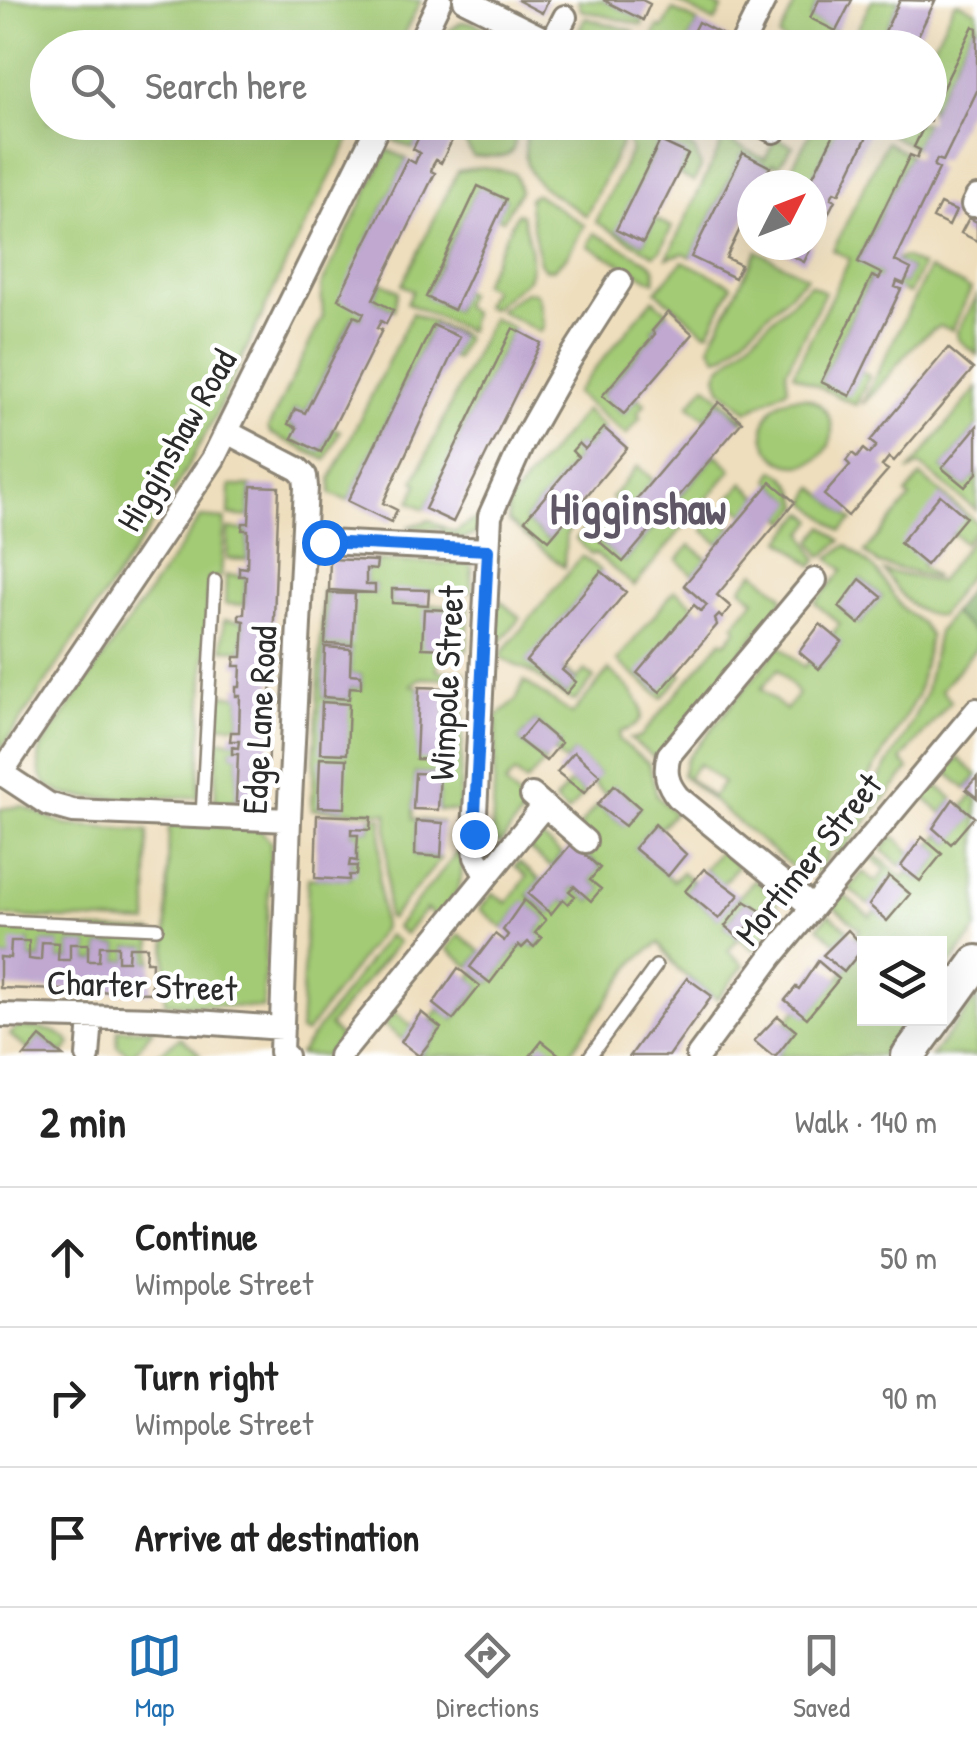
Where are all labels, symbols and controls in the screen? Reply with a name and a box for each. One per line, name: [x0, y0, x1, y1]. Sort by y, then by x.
search box: [30, 30, 947, 140]
icon: search: [65, 58, 120, 113]
text: Search here: [145, 59, 307, 111]
north arrow: [737, 170, 827, 260]
street label: Higginshaw Road: [105, 341, 247, 539]
district label: Higginshaw: [550, 477, 726, 539]
route start: [302, 520, 348, 566]
street label: Wimpole Street: [417, 583, 475, 782]
street label: Edge Lane Road: [231, 625, 287, 815]
street label: Mortimer Street: [724, 762, 893, 955]
route end: [452, 812, 498, 858]
map controls: [857, 936, 947, 1026]
button: layers: [857, 936, 947, 1026]
street label: Charter Street: [46, 958, 239, 1012]
text: 2 min: [40, 1093, 126, 1150]
text: Walk · 140 m: [795, 1100, 937, 1143]
text: Continue: [135, 1210, 257, 1262]
icon: ahead: [40, 1230, 95, 1285]
text: 50 m: [880, 1236, 937, 1279]
text: Wimpole Street: [135, 1262, 313, 1305]
text: Turn right: [135, 1350, 278, 1402]
icon: right: [40, 1370, 95, 1425]
text: 90 m: [882, 1376, 937, 1419]
text: Wimpole Street: [135, 1402, 313, 1445]
icon: arrive: [40, 1510, 95, 1565]
text: Arrive at destination: [135, 1511, 419, 1563]
tab: Map: [127, 1628, 182, 1726]
tab: Directions: [436, 1628, 539, 1726]
tab: Saved: [793, 1628, 850, 1726]

